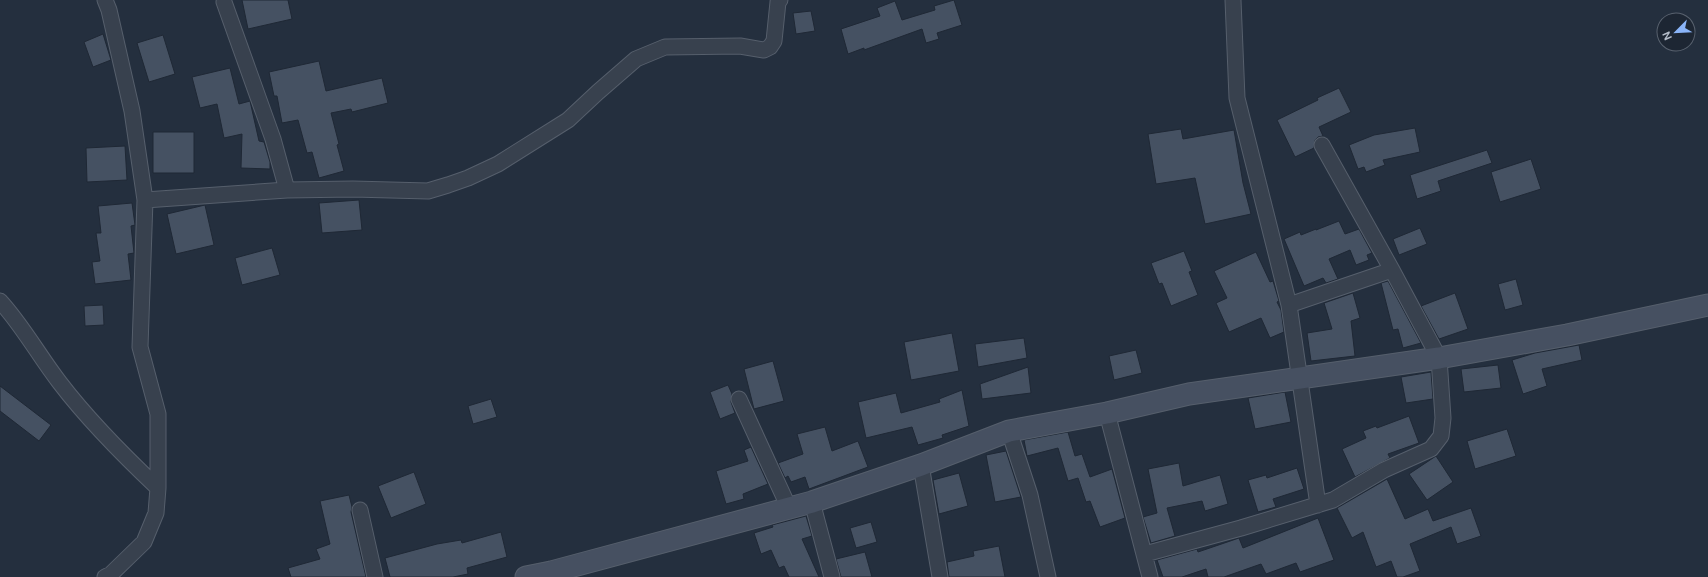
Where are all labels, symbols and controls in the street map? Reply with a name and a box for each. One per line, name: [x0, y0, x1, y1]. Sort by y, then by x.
north arrow: [1656, 12, 1696, 52]
text: N: [1659, 30, 1675, 43]

